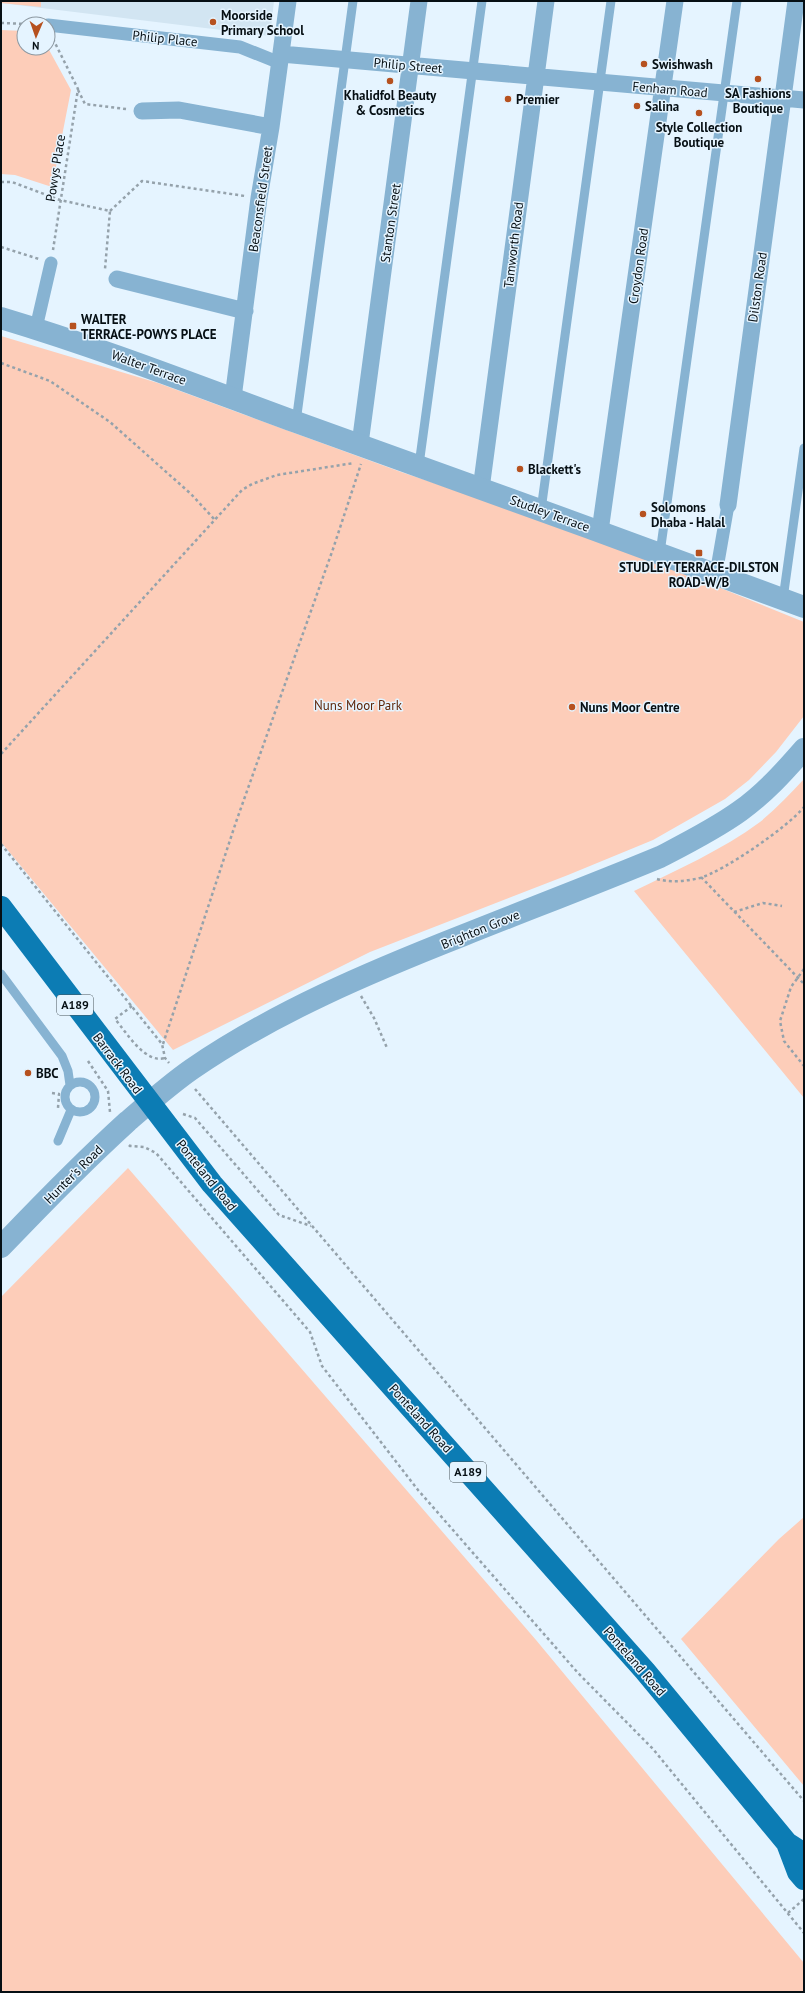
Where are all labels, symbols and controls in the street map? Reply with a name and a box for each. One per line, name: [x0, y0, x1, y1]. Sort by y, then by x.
place label: Moorside Primary School: [221, 7, 304, 39]
north arrow: [16, 16, 56, 56]
marker: Moorside Primary School: [208, 17, 218, 27]
street label: Philip Place: [132, 27, 198, 50]
text: N: [32, 39, 40, 53]
street label: Philip Street: [373, 54, 444, 77]
place label: Swishwash: [652, 56, 713, 73]
marker: Swishwash: [639, 59, 649, 69]
marker: SA Fashions Boutique: [753, 74, 763, 84]
marker: Khalidfol Beauty & Cosmetics: [385, 76, 395, 86]
street label: Fenham Road: [632, 78, 708, 101]
place label: SA Fashions Boutique: [725, 85, 792, 117]
place label: Khalidfol Beauty & Cosmetics: [344, 87, 437, 119]
place label: Premier: [516, 91, 560, 108]
marker: Premier: [503, 94, 513, 104]
place label: Salina: [645, 98, 679, 115]
marker: Salina: [632, 101, 642, 111]
marker: Style Collection Boutique: [694, 108, 704, 118]
place label: Style Collection Boutique: [656, 119, 742, 151]
street label: Powys Place: [42, 133, 69, 203]
street label: Beaconsfield Street: [245, 144, 276, 253]
street label: Stanton Street: [377, 182, 405, 264]
street label: Tamworth Road: [500, 201, 527, 289]
street label: Croydon Road: [625, 227, 652, 305]
street label: Dilston Road: [744, 251, 771, 323]
place label: WALTER TERRACE-POWYS PLACE: [81, 311, 217, 343]
marker: WALTER TERRACE-POWYS PLACE: [68, 321, 78, 331]
street label: Walter Terrace: [109, 346, 189, 389]
place label: Blackett's: [528, 461, 582, 478]
marker: Blackett's: [515, 464, 525, 474]
street label: Studley Terrace: [508, 491, 592, 536]
place label: Solomons Dhaba - Halal: [651, 499, 725, 531]
marker: Solomons Dhaba - Halal: [638, 509, 648, 519]
marker: STUDLEY TERRACE-DILSTON ROAD-W/B: [694, 548, 704, 558]
place label: STUDLEY TERRACE-DILSTON ROAD-W/B: [619, 559, 779, 591]
park label: Nuns Moor Park: [314, 697, 403, 714]
place label: Nuns Moor Centre: [580, 699, 680, 716]
marker: Nuns Moor Centre: [567, 702, 577, 712]
street label: Brighton Grove: [438, 906, 522, 953]
road number: A189: [57, 995, 93, 1015]
street label: Barrack Road: [89, 1029, 146, 1097]
place label: BBC: [36, 1065, 59, 1082]
marker: BBC: [23, 1068, 33, 1078]
street label: Ponteland Road: [173, 1136, 241, 1215]
street label: Hunter's Road: [40, 1141, 106, 1207]
street label: Ponteland Road: [385, 1380, 456, 1456]
road number: A189: [450, 1462, 486, 1482]
street label: Ponteland Road: [600, 1623, 670, 1700]

